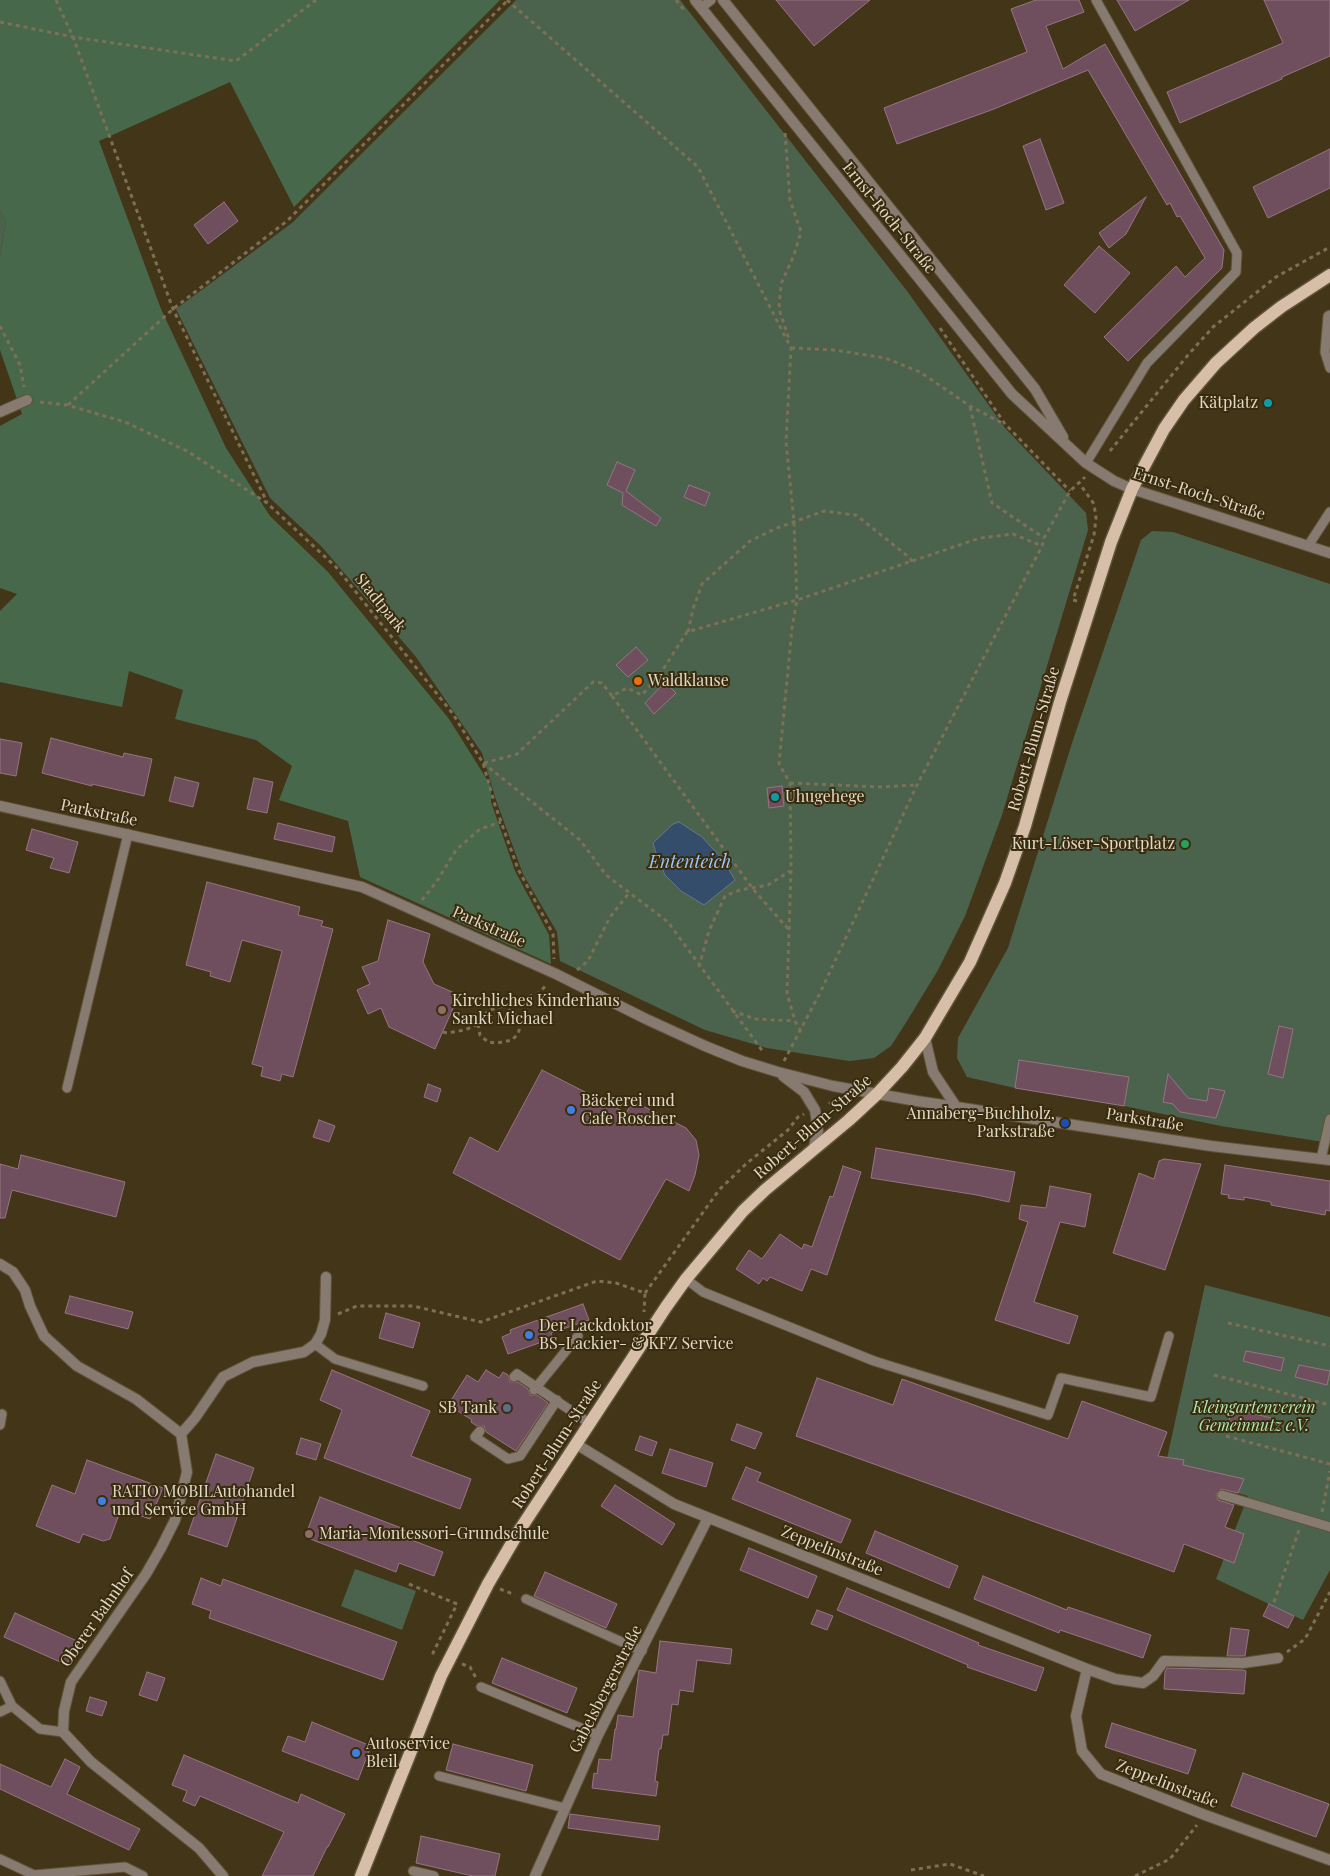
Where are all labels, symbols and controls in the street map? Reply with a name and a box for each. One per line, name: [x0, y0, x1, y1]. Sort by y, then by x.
street label: Ernst-Roch-Straße: [838, 158, 940, 278]
place label: Kätplatz: [1199, 393, 1258, 413]
marker: Kätplatz: [1262, 397, 1274, 409]
street label: Ernst-Roch-Straße: [1130, 464, 1268, 524]
street label: Stadtpark: [350, 570, 410, 636]
street label: Robert-Blum-Straße: [1004, 664, 1064, 814]
place label: Waldklause: [648, 671, 729, 691]
marker: Waldklause: [632, 675, 644, 687]
place label: Uhugehege: [785, 787, 865, 807]
marker: Uhugehege: [769, 791, 781, 803]
street label: Parkstraße: [59, 795, 139, 831]
place label: Kurt-Löser-Sportplatz: [1012, 834, 1175, 854]
marker: Kurt-Löser-Sportplatz: [1179, 838, 1191, 850]
water label: Ententeich: [649, 851, 731, 873]
street label: Parkstraße: [449, 902, 529, 952]
place label: Kirchliches Kinderhaus Sankt Michael: [452, 991, 620, 1029]
marker: Kirchliches Kinderhaus Sankt Michael: [436, 1004, 448, 1016]
street label: Robert-Blum-Straße: [750, 1071, 876, 1183]
place label: Bäckerei und Cafe Roscher: [581, 1091, 676, 1129]
marker: Bäckerei und Cafe Roscher: [565, 1104, 577, 1116]
place label: Annaberg-Buchholz, Parkstraße: [907, 1104, 1055, 1142]
street label: Parkstraße: [1105, 1104, 1185, 1136]
marker: Annaberg-Buchholz, Parkstraße: [1059, 1117, 1071, 1129]
place label: Der Lackdoktor BS-Lackier- & KFZ Service: [539, 1316, 734, 1354]
marker: Der Lackdoktor BS-Lackier- & KFZ Service: [523, 1329, 535, 1341]
street label: Robert-Blum-Straße: [508, 1376, 606, 1512]
place label: SB Tank: [438, 1398, 497, 1418]
park label: Kleingartenverein Gemeinnutz e.V.: [1193, 1398, 1315, 1436]
marker: SB Tank: [501, 1402, 513, 1414]
place label: RATIO MOBILAutohandel und Service GmbH: [112, 1482, 295, 1520]
marker: RATIO MOBILAutohandel und Service GmbH: [96, 1495, 108, 1507]
street label: Zeppelinstraße: [778, 1522, 886, 1580]
place label: Maria-Montessori-Grundschule: [319, 1524, 549, 1544]
marker: Maria-Montessori-Grundschule: [303, 1528, 315, 1540]
street label: Oberer Bahnhof: [56, 1565, 138, 1671]
street label: Gabelsbergerstraße: [565, 1622, 647, 1756]
place label: Autoservice Bleil: [366, 1734, 450, 1772]
marker: Autoservice Bleil: [350, 1747, 362, 1759]
street label: Zeppelinstraße: [1113, 1756, 1221, 1812]

